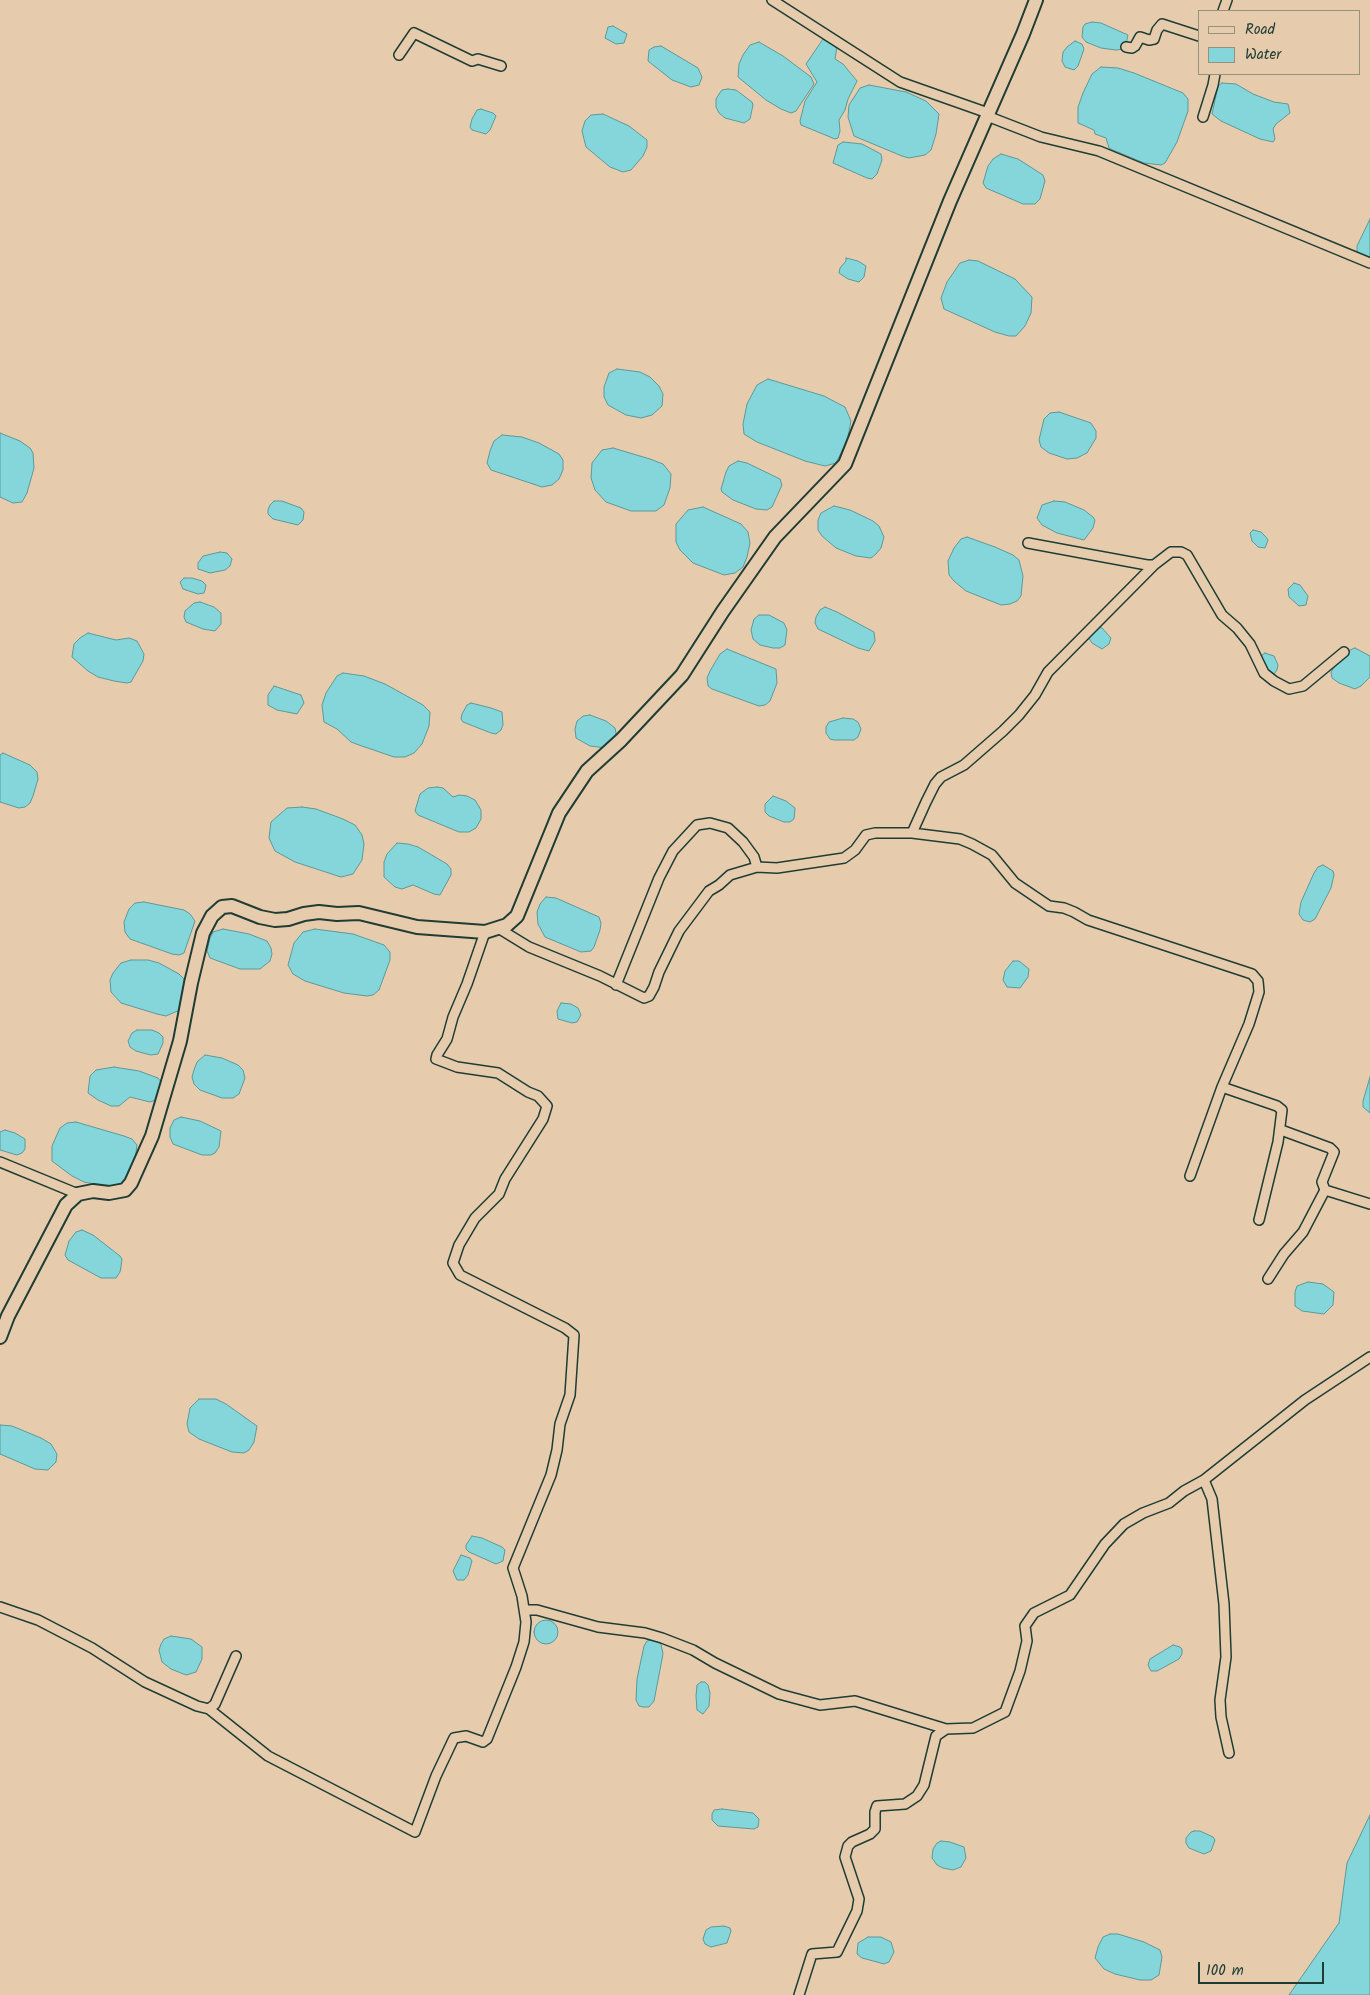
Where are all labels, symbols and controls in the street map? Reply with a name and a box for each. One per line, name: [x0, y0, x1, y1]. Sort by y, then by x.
legend: [1198, 10, 1360, 75]
text: Road: [1245, 18, 1275, 42]
text: Water: [1245, 43, 1281, 67]
scale bar: [1200, 1952, 1326, 1984]
text: 100 m: [1206, 1959, 1244, 1983]

